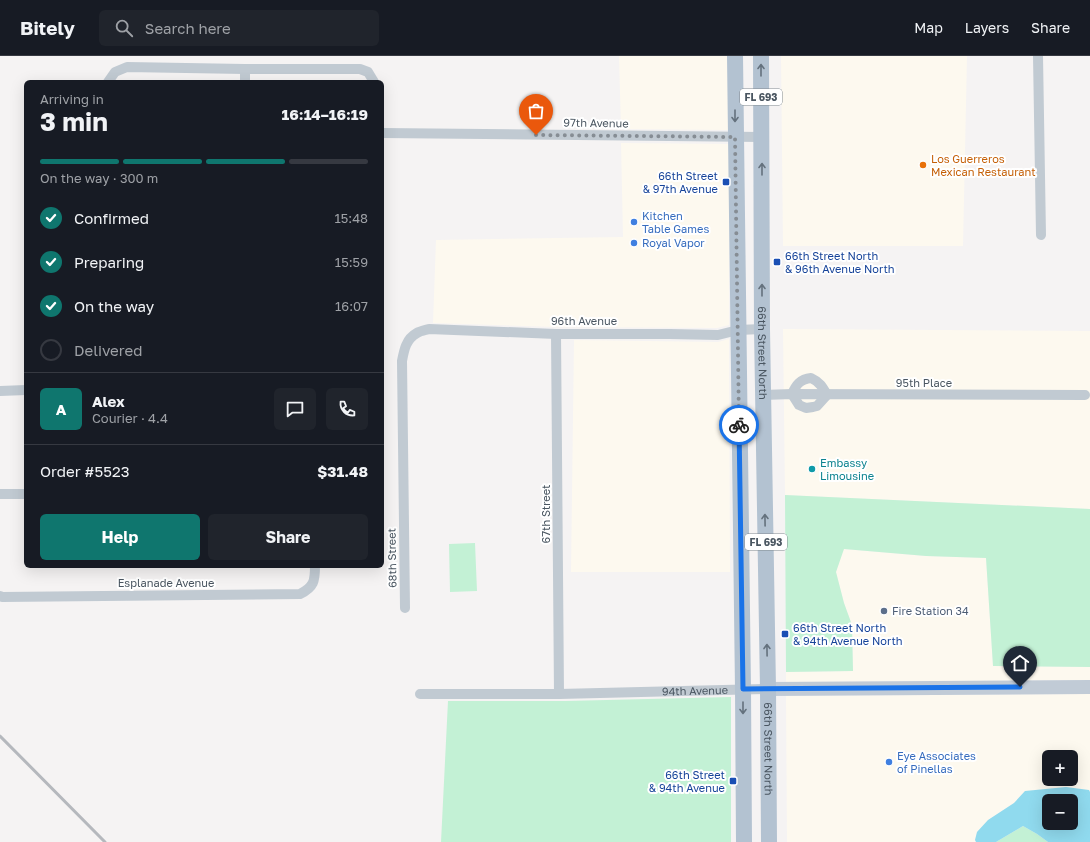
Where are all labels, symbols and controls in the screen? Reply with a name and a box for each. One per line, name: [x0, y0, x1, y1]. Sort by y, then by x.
search box: [99, 10, 379, 46]
text: Bitely: [20, 16, 75, 39]
icon: search: [113, 17, 135, 39]
text: Search here: [145, 19, 231, 37]
text: Map: [914, 19, 943, 36]
text: Layers: [965, 19, 1009, 36]
text: Share: [1031, 19, 1070, 36]
one-way arrow: [757, 64, 765, 77]
road number: FL 693: [740, 89, 782, 105]
text: Arriving in: [40, 91, 104, 107]
pin: [519, 94, 553, 135]
icon: bag: [525, 100, 547, 122]
text: 16:14–16:19: [282, 105, 368, 123]
text: 3 min: [40, 106, 108, 137]
one-way arrow: [731, 109, 739, 122]
street label: 97th Avenue: [563, 115, 629, 130]
place label: Los Guerreros Mexican Restaurant: [931, 152, 1036, 178]
marker: Los Guerreros Mexican Restaurant: [918, 160, 928, 170]
one-way arrow: [758, 163, 766, 176]
place label: 66th Street & 97th Avenue: [643, 169, 718, 195]
text: On the way · 300 m: [40, 170, 158, 186]
marker: 66th Street & 97th Avenue: [721, 177, 731, 187]
icon: check: [40, 207, 62, 229]
text: Confirmed: [74, 209, 149, 227]
place label: Kitchen Table Games: [642, 209, 709, 235]
text: 15:48: [334, 210, 368, 226]
marker: Kitchen Table Games: [629, 217, 639, 227]
place label: Royal Vapor: [642, 236, 705, 249]
marker: Royal Vapor: [629, 238, 639, 248]
place label: 66th Street North & 96th Avenue North: [785, 249, 895, 275]
icon: check: [40, 251, 62, 273]
text: Preparing: [74, 253, 144, 271]
text: 15:59: [335, 254, 368, 270]
marker: 66th Street North & 96th Avenue North: [772, 257, 782, 267]
one-way arrow: [758, 284, 766, 297]
icon: check: [40, 295, 62, 317]
text: On the way: [74, 297, 154, 315]
text: 16:07: [335, 298, 368, 314]
street label: 66th Street North: [756, 306, 770, 400]
street label: 96th Avenue: [551, 314, 617, 327]
text: Delivered: [74, 341, 142, 359]
street label: 95th Place: [896, 376, 952, 389]
button: chat: [274, 388, 316, 430]
button: phone: [326, 388, 368, 430]
text: Alex: [92, 392, 125, 410]
text: A: [56, 400, 66, 418]
courier: [719, 405, 759, 445]
text: Courier · 4.4: [92, 410, 168, 426]
icon: bike: [728, 414, 750, 436]
place label: Embassy Limousine: [820, 456, 874, 482]
text: Order #5523: [40, 462, 129, 480]
text: $31.48: [317, 462, 368, 480]
marker: Embassy Limousine: [807, 464, 817, 474]
street label: 67th Street: [539, 485, 552, 543]
button: Help: [40, 514, 200, 560]
button: Share: [208, 514, 368, 560]
one-way arrow: [761, 514, 769, 527]
street label: 68th Street: [384, 528, 399, 588]
road number: FL 693: [745, 534, 787, 550]
street label: Esplanade Avenue: [118, 576, 214, 589]
place label: Fire Station 34: [892, 604, 969, 617]
marker: Fire Station 34: [879, 606, 889, 616]
place label: 66th Street North & 94th Avenue North: [793, 621, 903, 647]
marker: 66th Street North & 94th Avenue North: [780, 629, 790, 639]
one-way arrow: [763, 644, 771, 657]
pin: [1003, 646, 1037, 687]
icon: home: [1009, 652, 1031, 674]
street label: 94th Avenue: [662, 683, 728, 698]
one-way arrow: [739, 701, 747, 714]
street label: 66th Street North: [762, 702, 776, 796]
place label: Eye Associates of Pinellas: [897, 749, 976, 775]
map controls: [1042, 750, 1078, 830]
button: +: [1042, 750, 1078, 786]
marker: Eye Associates of Pinellas: [884, 757, 894, 767]
place label: 66th Street & 94th Avenue: [649, 768, 725, 794]
marker: 66th Street & 94th Avenue: [728, 776, 738, 786]
button: −: [1042, 794, 1078, 830]

